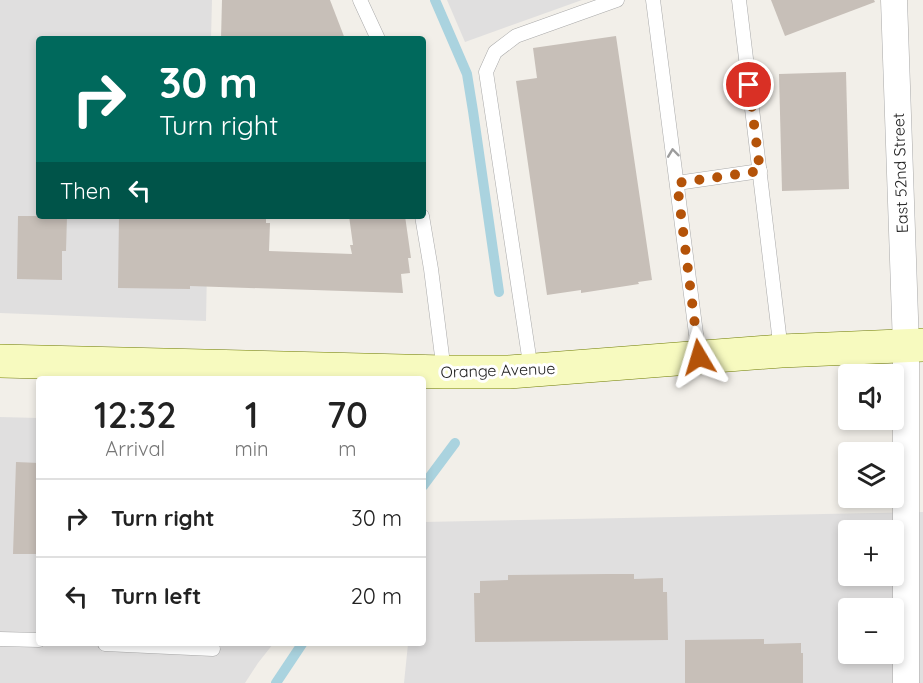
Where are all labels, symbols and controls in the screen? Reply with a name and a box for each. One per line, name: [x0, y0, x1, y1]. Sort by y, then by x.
text: 30 m: [159, 56, 258, 109]
pin: [723, 59, 774, 110]
icon: right: [60, 60, 138, 138]
icon: arrive: [732, 68, 765, 101]
text: Turn right: [159, 108, 278, 142]
street label: East 52nd Street: [888, 112, 912, 234]
one-way arrow: [667, 149, 680, 158]
icon: left: [123, 174, 156, 207]
text: Then: [60, 177, 111, 205]
position arrow: [667, 325, 731, 389]
street label: Orange Avenue: [440, 358, 556, 382]
map controls: [838, 364, 904, 664]
button: sound: [838, 364, 904, 430]
text: 12:32: [94, 392, 176, 437]
text: 1: [245, 392, 258, 437]
text: 70: [327, 392, 368, 437]
text: Arrival: [105, 436, 165, 461]
text: min: [235, 436, 269, 461]
text: m: [338, 436, 356, 461]
button: layers: [838, 442, 904, 508]
icon: right: [60, 502, 93, 535]
text: Turn right: [111, 504, 215, 532]
text: 30 m: [351, 504, 402, 532]
button: +: [838, 520, 904, 586]
icon: left: [60, 580, 93, 613]
text: Turn left: [111, 582, 201, 610]
text: 20 m: [351, 582, 402, 610]
button: −: [838, 598, 904, 664]

